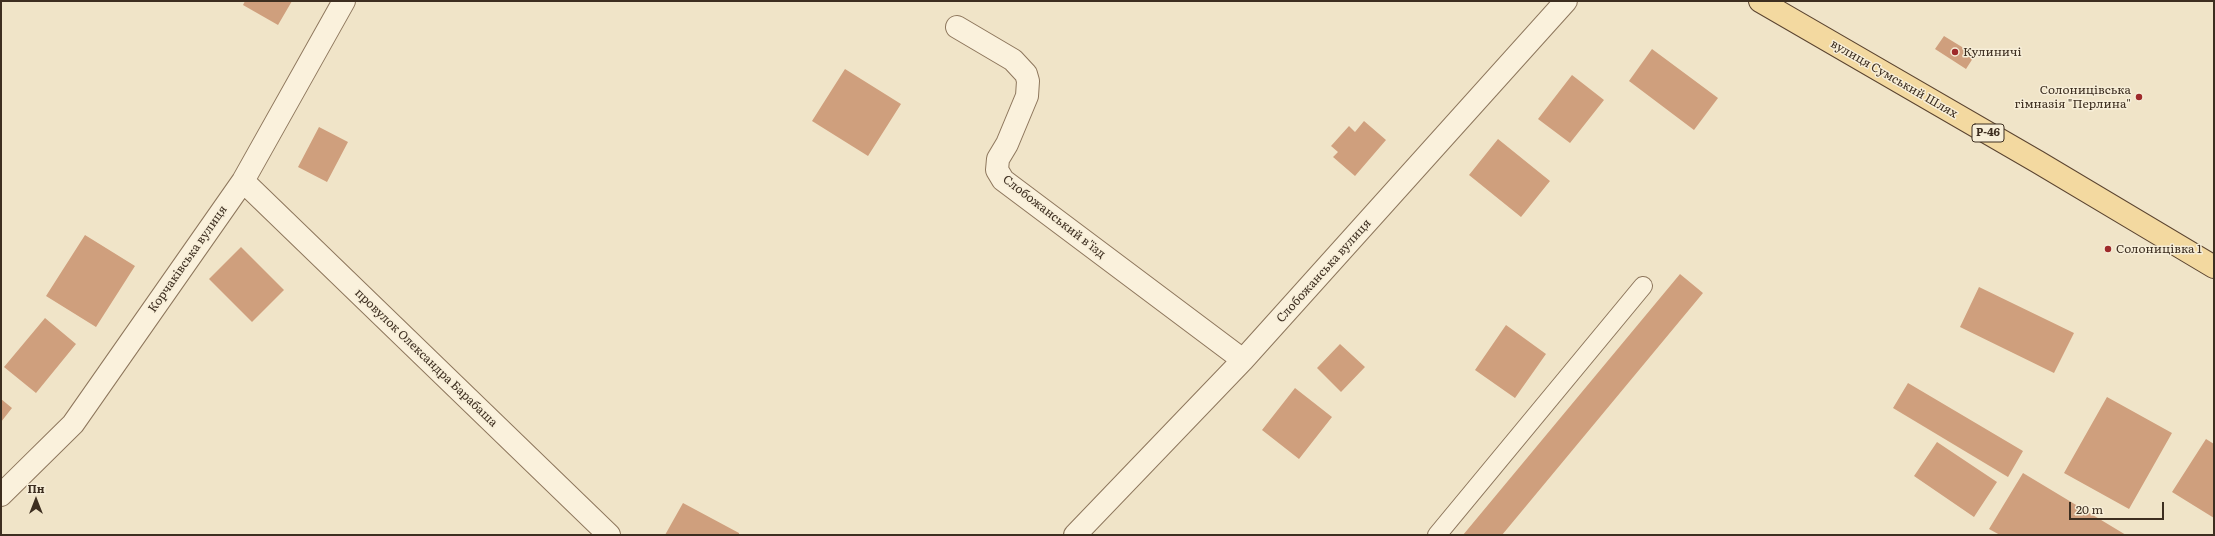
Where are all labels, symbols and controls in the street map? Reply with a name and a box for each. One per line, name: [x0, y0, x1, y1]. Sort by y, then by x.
street label: вулиця Сумський Шлях: [1828, 37, 1960, 121]
place label: Кулиничі: [1963, 45, 2022, 59]
marker: Кулиничі: [1950, 47, 1960, 57]
place label: Солоницівська гімназія "Перлина": [2014, 83, 2131, 111]
marker: Солоницівська гімназія "Перлина": [2134, 92, 2144, 102]
road number: Р-46: [1972, 124, 2004, 142]
street label: Слобожанський в'їзд: [1000, 172, 1108, 262]
street label: Корчаківська вулиця: [146, 203, 230, 315]
street label: Слобожанська вулиця: [1274, 216, 1374, 326]
place label: Солоницівка 1: [2116, 242, 2202, 256]
marker: Солоницівка 1: [2103, 244, 2113, 254]
street label: провулок Олександра Барабаша: [352, 286, 500, 430]
north arrow: [16, 480, 56, 520]
text: Пн: [27, 480, 45, 496]
scale bar: [2071, 494, 2166, 520]
text: 20 m: [2076, 500, 2103, 518]

